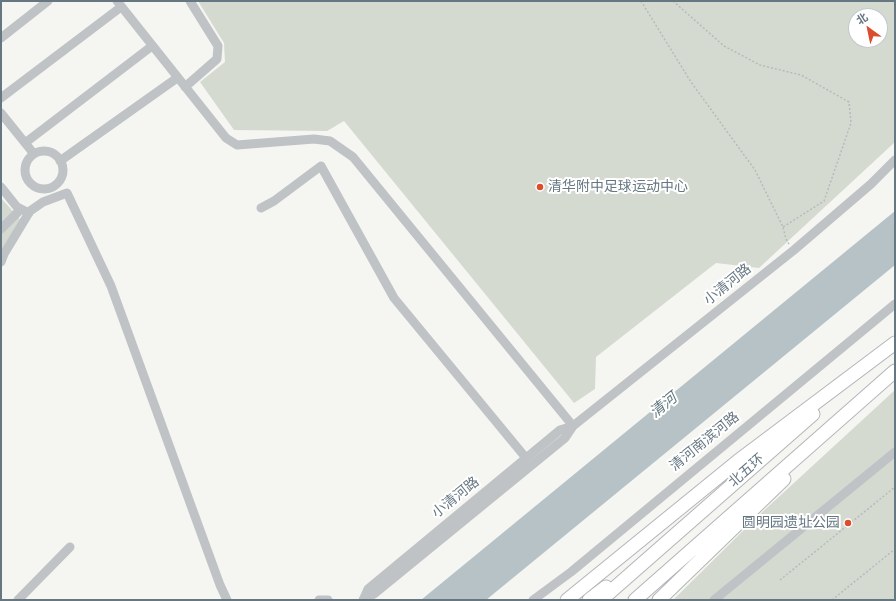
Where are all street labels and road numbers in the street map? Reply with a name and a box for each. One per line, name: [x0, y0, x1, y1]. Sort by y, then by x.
street label: 小清河路: [701, 261, 755, 309]
street label: 清河南滨河路: [667, 409, 743, 475]
street label: 北五环: [726, 451, 768, 491]
street label: 小清河路: [429, 474, 483, 522]

